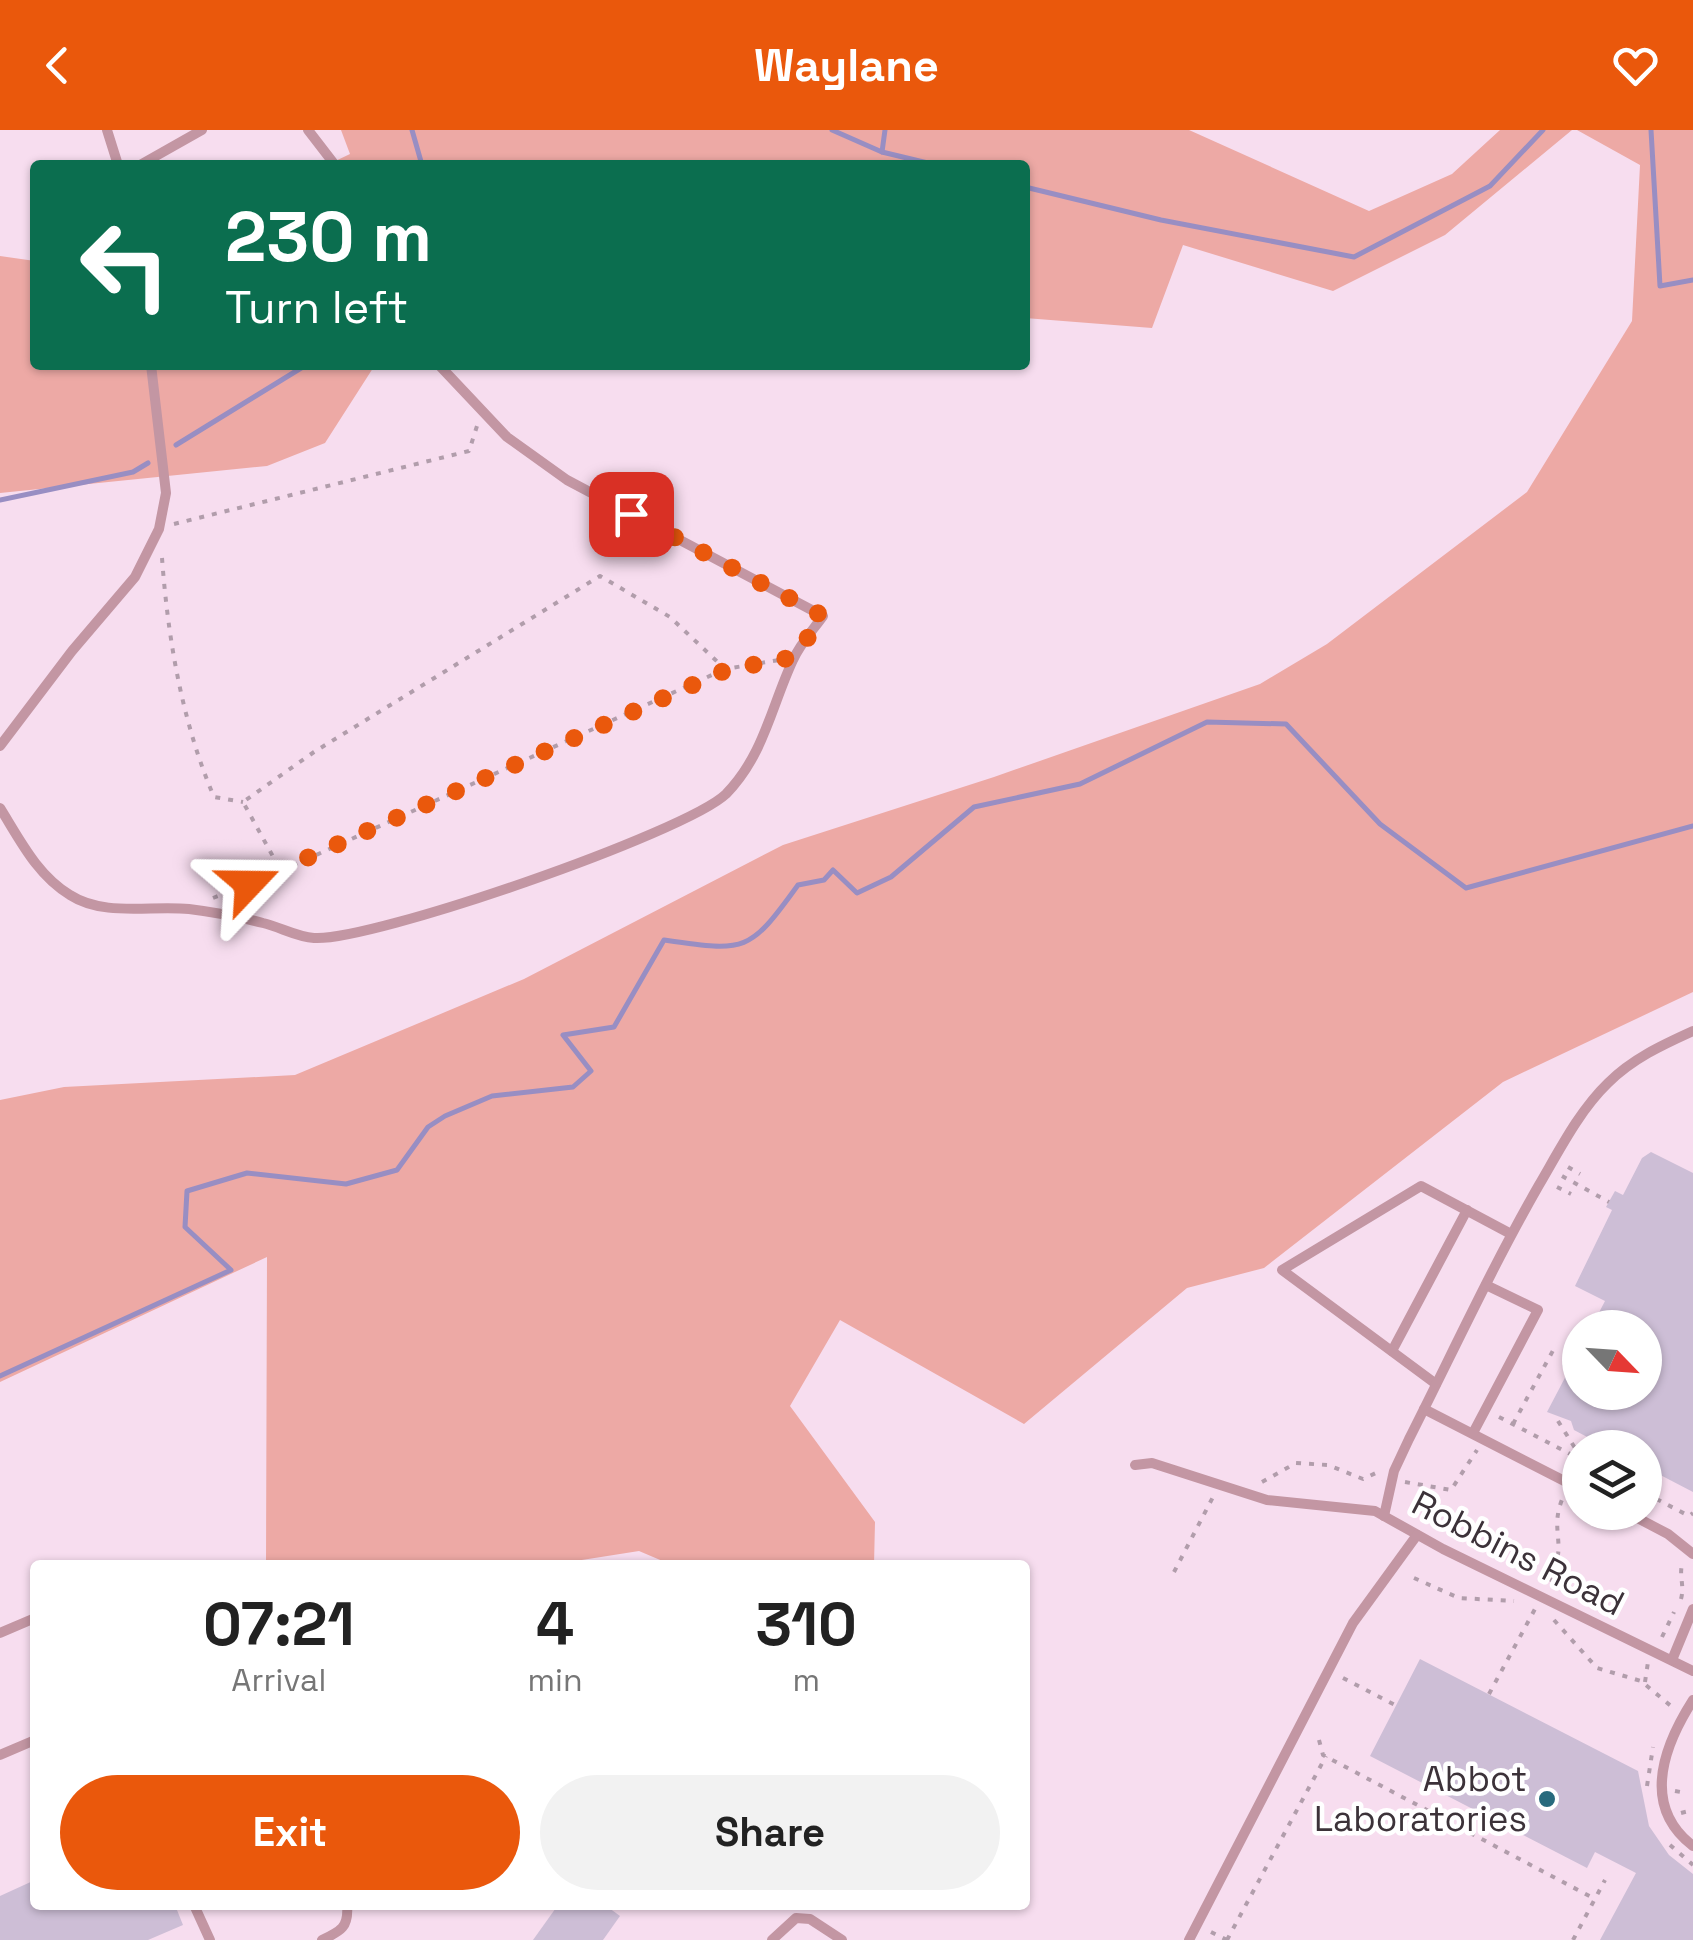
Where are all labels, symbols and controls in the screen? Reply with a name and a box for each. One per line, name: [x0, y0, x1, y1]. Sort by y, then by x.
text: Waylane: [754, 37, 939, 94]
icon: back: [30, 38, 85, 93]
icon: heart: [1608, 38, 1663, 93]
text: 230 m: [225, 192, 432, 281]
icon: left: [60, 200, 190, 330]
text: Turn left: [225, 279, 408, 336]
pin: [589, 472, 674, 557]
icon: arrive: [604, 487, 659, 542]
position arrow: [197, 832, 301, 936]
north arrow: [1562, 1310, 1662, 1410]
map controls: [1562, 1310, 1662, 1530]
button: layers: [1562, 1430, 1662, 1530]
street label: Robbins Road: [1405, 1481, 1631, 1625]
text: 07:21: [203, 1586, 355, 1663]
text: 4: [536, 1586, 574, 1663]
text: 310: [756, 1586, 857, 1663]
text: Arrival: [231, 1660, 326, 1700]
text: min: [528, 1660, 583, 1700]
text: m: [792, 1660, 820, 1700]
place label: Abbot Laboratories: [1314, 1757, 1527, 1841]
button: Exit: [60, 1775, 520, 1890]
button: Share: [540, 1775, 1000, 1890]
marker: Abbot Laboratories: [1536, 1788, 1558, 1810]

